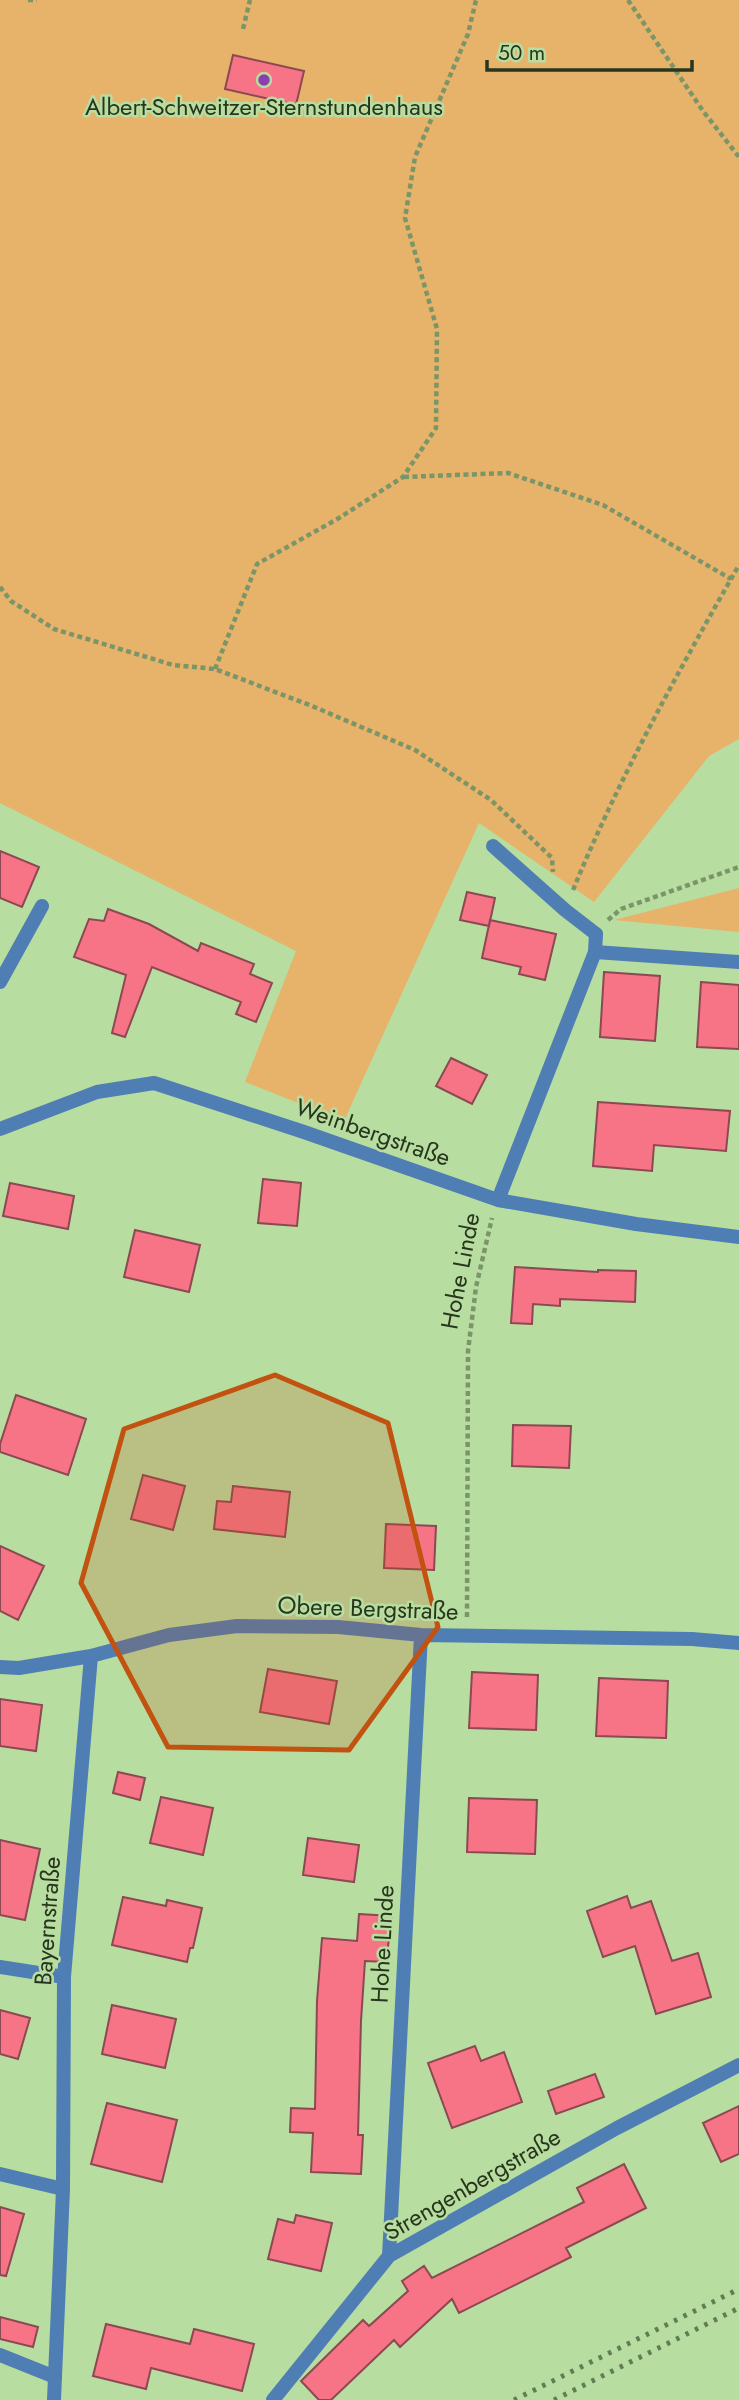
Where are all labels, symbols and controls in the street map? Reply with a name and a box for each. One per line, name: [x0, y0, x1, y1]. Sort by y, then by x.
scale bar: [487, 28, 692, 72]
text: 50 m: [498, 38, 545, 68]
marker: Albert-Schweitzer-Sternstundenhaus: [256, 72, 272, 88]
place label: Albert-Schweitzer-Sternstundenhaus: [85, 89, 443, 124]
street label: Weinbergstraße: [291, 1089, 455, 1175]
street label: Hohe Linde: [432, 1210, 488, 1332]
street label: Obere Bergstraße: [277, 1587, 459, 1629]
street label: Bayernstraße: [25, 1855, 69, 1987]
street label: Hohe Linde: [361, 1884, 403, 2004]
street label: Strengenbergstraße: [377, 2119, 567, 2249]

